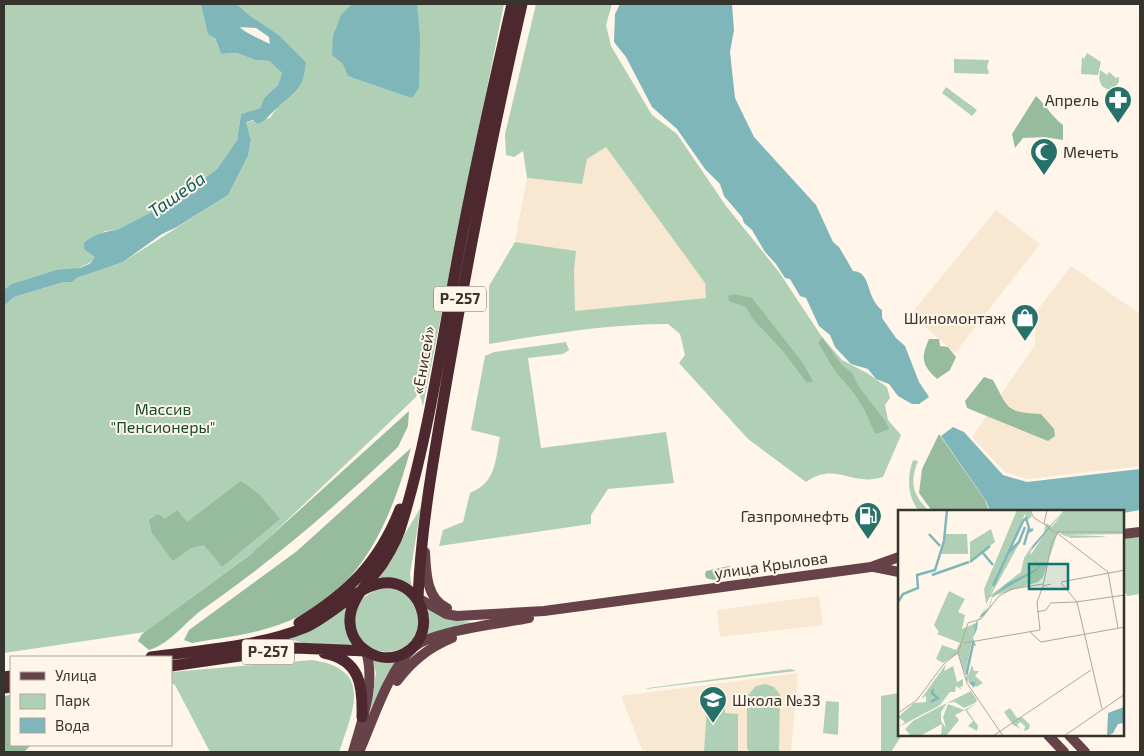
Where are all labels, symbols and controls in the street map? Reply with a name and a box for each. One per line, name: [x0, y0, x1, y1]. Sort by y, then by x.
pharmacy icon: Апрель: [1103, 85, 1133, 124]
place label: Апрель: [1045, 90, 1099, 109]
mosque icon: Мечеть: [1029, 137, 1059, 176]
place label: Мечеть: [1063, 142, 1119, 161]
water label: Ташеба: [144, 167, 209, 222]
road number: Р-257: [434, 286, 486, 312]
shop icon: Шиномонтаж: [1010, 303, 1040, 342]
place label: Шиномонтаж: [904, 308, 1006, 327]
street label: «Енисей»: [407, 324, 438, 396]
park label: Массив "Пенсионеры": [111, 399, 216, 436]
fuel station icon: Газпромнефть: [853, 501, 883, 540]
place label: Газпромнефть: [741, 506, 849, 525]
inset map: [898, 510, 1124, 736]
street label: улица Крылова: [713, 547, 829, 583]
road number: Р-257: [242, 640, 294, 664]
legend: [10, 656, 172, 746]
text: Улица: [55, 666, 97, 684]
school or university icon: Школа №33: [698, 685, 728, 724]
place label: Школа №33: [732, 690, 821, 709]
text: Парк: [55, 691, 90, 709]
text: Вода: [55, 716, 90, 734]

